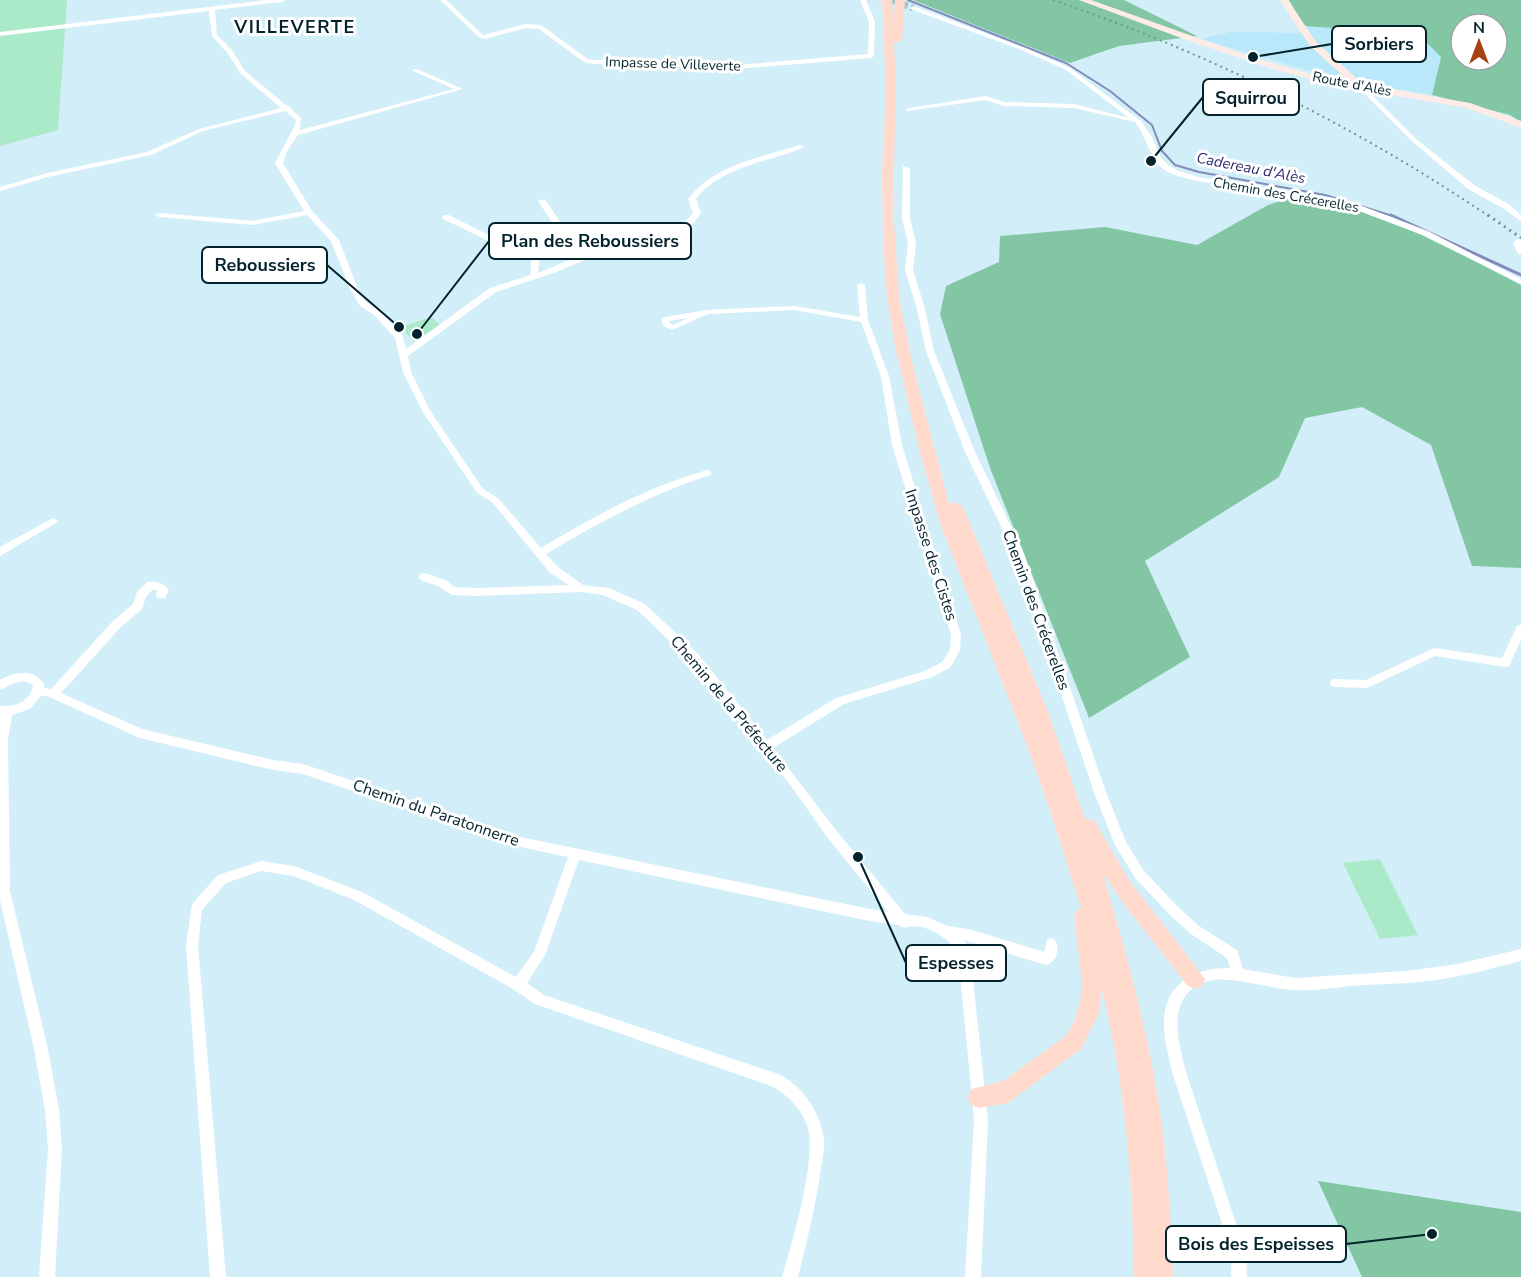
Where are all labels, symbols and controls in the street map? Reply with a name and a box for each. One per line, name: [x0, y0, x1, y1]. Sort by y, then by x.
north arrow: [1449, 12, 1509, 72]
district label: VILLEVERTE: [233, 15, 356, 39]
text: N: [1473, 17, 1485, 39]
callout: Sorbiers: [1332, 26, 1426, 62]
text: Sorbiers: [1344, 32, 1414, 56]
street label: Impasse de Villeverte: [605, 52, 741, 76]
street label: Route d'Alès: [1311, 67, 1394, 101]
callout: Squirrou: [1203, 79, 1299, 115]
text: Squirrou: [1215, 86, 1287, 110]
water label: Cadereau d'Alès: [1195, 148, 1307, 188]
street label: Chemin des Crécerelles: [1212, 173, 1361, 217]
callout: Plan des Reboussiers: [489, 223, 691, 259]
text: Plan des Reboussiers: [501, 229, 679, 253]
callout: Reboussiers: [202, 247, 327, 283]
text: Reboussiers: [214, 253, 316, 277]
street label: Impasse des Cistes: [899, 486, 963, 624]
street label: Chemin des Crécerelles: [997, 527, 1075, 693]
street label: Chemin de la Préfecture: [665, 631, 793, 777]
street label: Chemin du Paratonnerre: [350, 774, 522, 852]
callout: Espesses: [906, 945, 1006, 981]
text: Espesses: [918, 951, 994, 975]
callout: Bois des Espeisses: [1166, 1226, 1346, 1262]
text: Bois des Espeisses: [1178, 1232, 1334, 1256]

